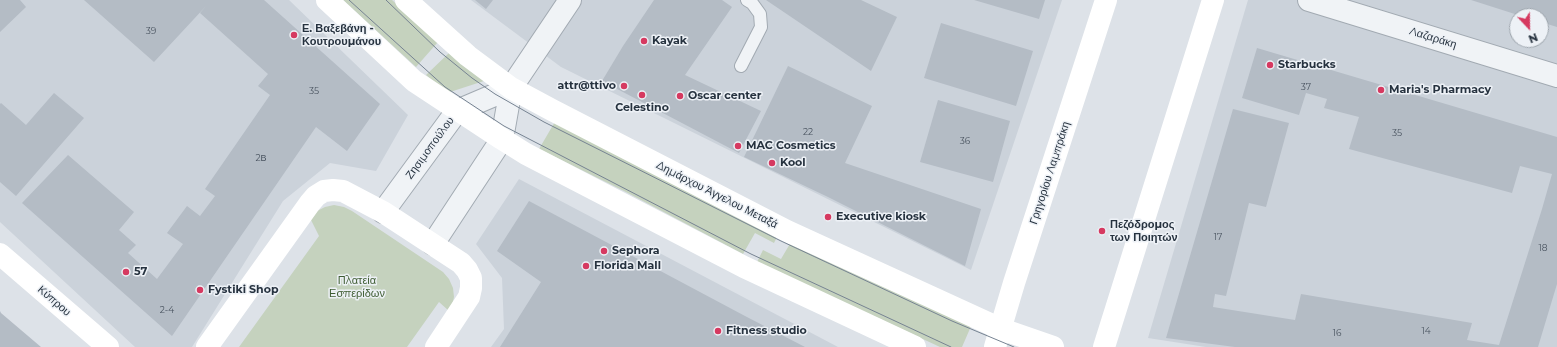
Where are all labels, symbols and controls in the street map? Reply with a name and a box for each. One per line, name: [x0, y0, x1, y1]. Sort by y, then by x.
north arrow: [1509, 8, 1549, 48]
place label: Ε. Βαξεβάνη - Κουτρουμάνου: [302, 22, 381, 48]
street label: Λαζαράκη: [1408, 25, 1458, 51]
house number: 39: [146, 26, 156, 36]
marker: Ε. Βαξεβάνη - Κουτρουμάνου: [289, 30, 299, 40]
text: N: [1526, 30, 1540, 46]
place label: Kayak: [652, 34, 687, 48]
marker: Kayak: [639, 36, 649, 46]
place label: Starbucks: [1278, 58, 1336, 72]
marker: Starbucks: [1265, 60, 1275, 70]
place label: attr@ttivo: [557, 79, 616, 93]
marker: attr@ttivo: [619, 81, 629, 91]
house number: 37: [1301, 82, 1311, 92]
place label: Maria's Pharmacy: [1389, 83, 1491, 97]
marker: Maria's Pharmacy: [1376, 85, 1386, 95]
house number: 35: [309, 86, 319, 96]
place label: Oscar center: [688, 89, 762, 103]
marker: Celestino: [637, 90, 647, 100]
marker: Oscar center: [675, 91, 685, 101]
place label: Celestino: [615, 101, 669, 115]
street label: Ζησιμοπούλου: [403, 114, 457, 182]
street label: Γρηγορίου Λαμπράκη: [1027, 120, 1073, 226]
house number: 22: [803, 127, 813, 137]
house number: 35: [1392, 128, 1402, 138]
house number: 36: [960, 136, 970, 146]
place label: MAC Cosmetics: [746, 139, 836, 153]
marker: MAC Cosmetics: [733, 141, 743, 151]
house number: 2Β: [255, 153, 267, 163]
place label: Kool: [780, 156, 806, 170]
marker: Kool: [767, 158, 777, 168]
street label: Δημάρχου Άγγελου Μεταξά: [654, 159, 780, 231]
place label: Executive kiosk: [836, 210, 926, 224]
marker: Executive kiosk: [823, 212, 833, 222]
place label: Πεζόδρομος των Ποιητών: [1110, 218, 1178, 244]
marker: Πεζόδρομος των Ποιητών: [1097, 226, 1107, 236]
house number: 17: [1214, 232, 1222, 242]
house number: 18: [1539, 243, 1547, 253]
place label: Sephora: [612, 244, 659, 258]
marker: Sephora: [599, 246, 609, 256]
place label: Florida Mall: [594, 259, 661, 273]
marker: Florida Mall: [581, 261, 591, 271]
place label: 57: [134, 265, 147, 279]
marker: 57: [121, 267, 131, 277]
park label: Πλατεία Εσπερίδων: [329, 274, 385, 300]
street label: Κύπρου: [35, 283, 73, 319]
place label: Fystiki Shop: [208, 283, 279, 297]
marker: Fystiki Shop: [195, 285, 205, 295]
house number: 2-4: [160, 305, 174, 315]
place label: Fitness studio: [726, 324, 807, 338]
marker: Fitness studio: [713, 326, 723, 336]
house number: 14: [1421, 326, 1431, 336]
house number: 16: [1333, 328, 1341, 338]

